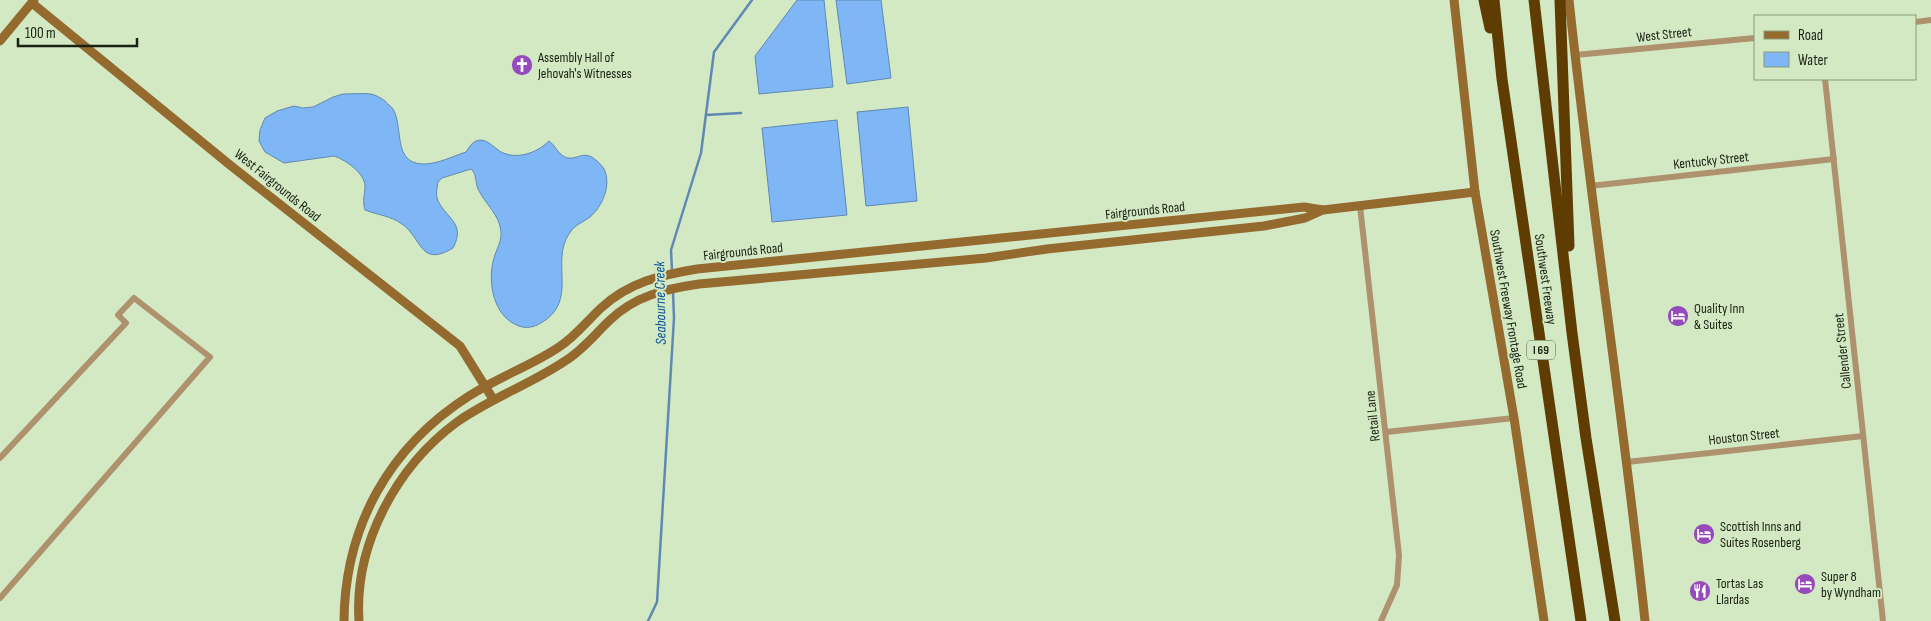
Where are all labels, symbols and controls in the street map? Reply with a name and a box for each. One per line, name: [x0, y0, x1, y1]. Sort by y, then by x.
scale bar: [18, 15, 136, 47]
legend: [1754, 15, 1916, 80]
street label: West Street: [1636, 23, 1693, 46]
text: 100 m: [25, 24, 56, 43]
text: Road: [1798, 26, 1823, 45]
place label: Assembly Hall of Jehovah's Witnesses: [537, 49, 632, 82]
text: Water: [1798, 51, 1829, 70]
church icon: Assembly Hall of Jehovah's Witnesses: [510, 53, 534, 77]
street label: West Fairgrounds Road: [231, 145, 324, 225]
street label: Kentucky Street: [1672, 148, 1750, 173]
street label: Fairgrounds Road: [1104, 198, 1186, 223]
street label: Southwest Freeway Frontage Road: [1486, 228, 1531, 390]
street label: Southwest Freeway: [1531, 233, 1560, 326]
street label: Fairgrounds Road: [702, 239, 784, 264]
water label: Seabourne Creek: [650, 261, 671, 345]
place label: Quality Inn & Suites: [1694, 300, 1744, 333]
hotel icon: Quality Inn & Suites: [1666, 304, 1690, 328]
street label: Callender Street: [1830, 312, 1855, 390]
road number: I 69: [1527, 340, 1555, 360]
street label: Retail Lane: [1361, 390, 1384, 442]
street label: Houston Street: [1708, 424, 1781, 449]
place label: Scottish Inns and Suites Rosenberg: [1720, 518, 1801, 551]
hotel icon: Scottish Inns and Suites Rosenberg: [1692, 522, 1716, 546]
place label: Super 8 by Wyndham: [1821, 568, 1881, 601]
hotel icon: Super 8 by Wyndham: [1793, 572, 1817, 596]
place label: Tortas Las Llardas: [1716, 575, 1763, 608]
restaurant icon: Tortas Las Llardas: [1688, 579, 1712, 603]

